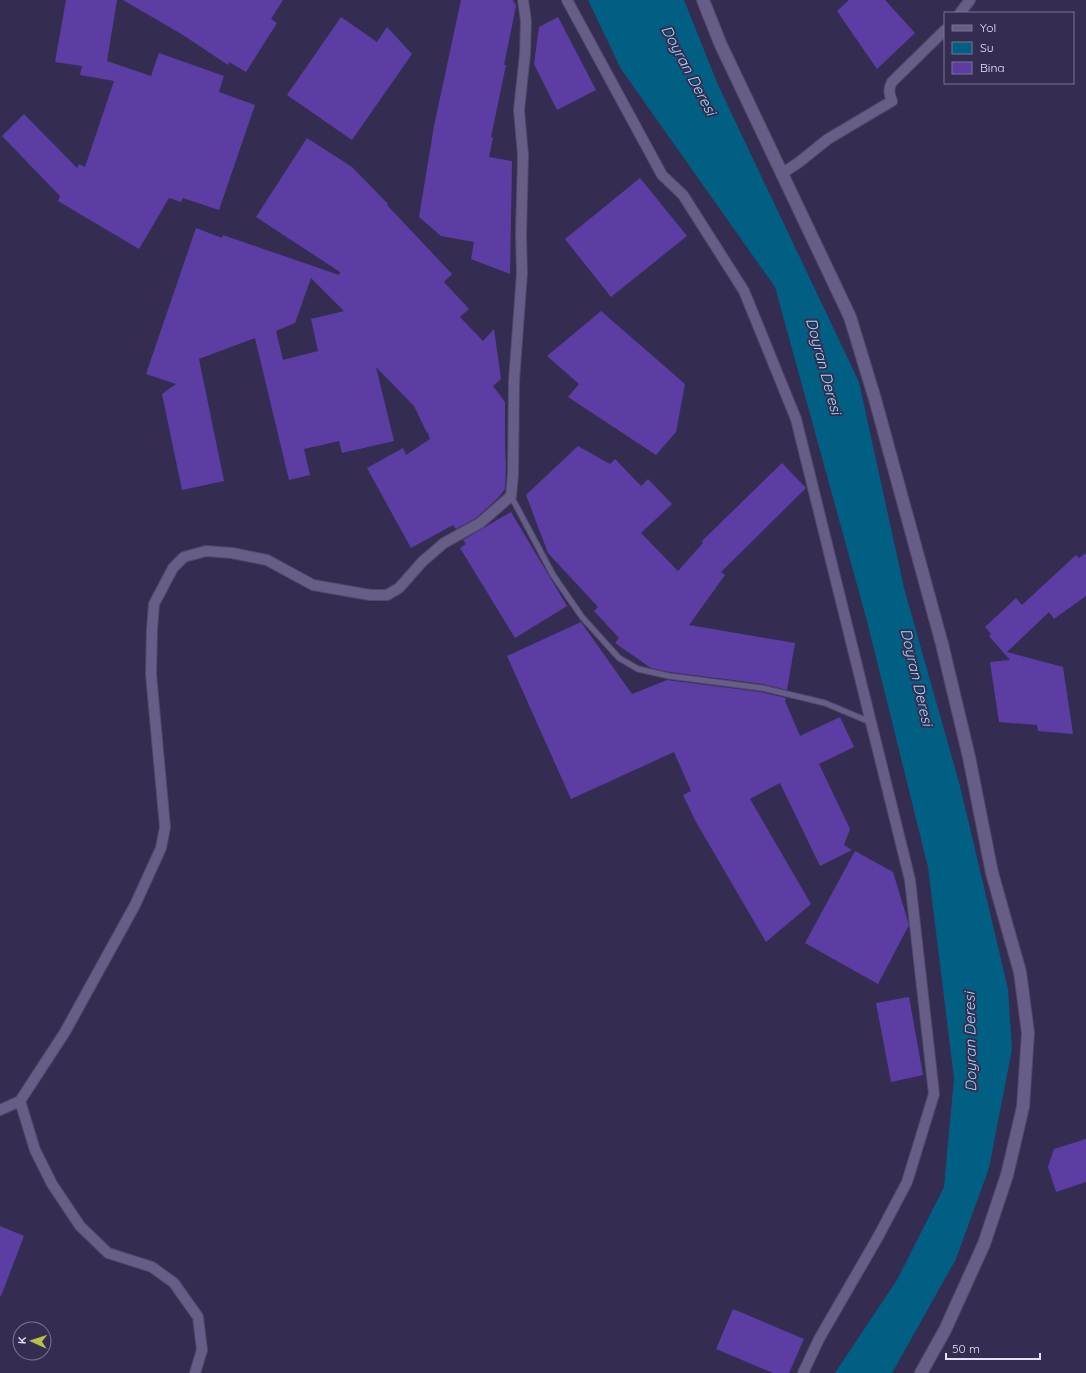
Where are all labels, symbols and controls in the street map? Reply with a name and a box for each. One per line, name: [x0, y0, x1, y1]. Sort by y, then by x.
legend: [944, 12, 1074, 84]
text: Yol: [980, 20, 996, 35]
water label: Doyran Deresi: [657, 22, 722, 120]
text: Su: [980, 40, 994, 55]
text: Bina: [980, 60, 1005, 75]
water label: Doyran Deresi: [802, 315, 847, 418]
water label: Doyran Deresi: [897, 626, 938, 729]
water label: Doyran Deresi: [960, 990, 980, 1092]
north arrow: [12, 1321, 52, 1361]
scale bar: [946, 1335, 1040, 1361]
text: K: [15, 1337, 29, 1344]
text: 50 m: [952, 1341, 980, 1356]

